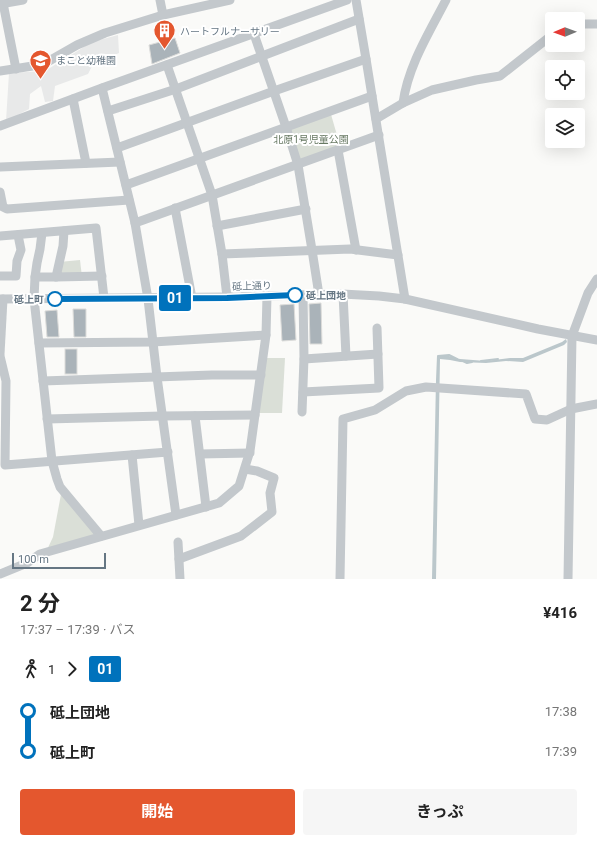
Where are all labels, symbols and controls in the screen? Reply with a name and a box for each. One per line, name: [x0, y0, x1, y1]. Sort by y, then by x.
north arrow: [545, 12, 585, 52]
map controls: [545, 12, 585, 148]
building icon: ハートフルナーサリー: [152, 18, 178, 51]
place label: ハートフルナーサリー: [180, 26, 280, 37]
school or university icon: まこと幼稚園: [27, 47, 53, 80]
place label: まこと幼稚園: [56, 55, 116, 66]
button: locate: [545, 60, 585, 100]
button: layers: [545, 108, 585, 148]
park label: 北原1号児童公園: [273, 134, 349, 145]
street label: 砥上通り: [232, 280, 272, 292]
line badge: 01: [157, 285, 193, 311]
marker: 砥上団地: [287, 287, 303, 303]
text: 01: [167, 290, 183, 306]
place label: 砥上団地: [306, 290, 346, 301]
marker: 砥上町: [47, 291, 63, 307]
place label: 砥上町: [14, 294, 44, 305]
scale bar: [12, 551, 106, 570]
text: 100 m: [18, 553, 49, 566]
text: 2 分: [20, 591, 60, 616]
text: ¥416: [543, 604, 577, 622]
text: 17:37 – 17:39 · バス: [20, 622, 136, 637]
icon: walk: [20, 658, 42, 680]
icon: forward: [61, 658, 83, 680]
text: 01: [97, 661, 113, 677]
text: 1: [48, 662, 55, 677]
text: 砥上団地: [50, 704, 110, 722]
text: 17:38: [545, 704, 577, 719]
text: 砥上町: [50, 744, 95, 762]
text: 17:39: [545, 744, 577, 759]
button: 開始: [20, 789, 295, 835]
button: きっぷ: [303, 789, 577, 835]

